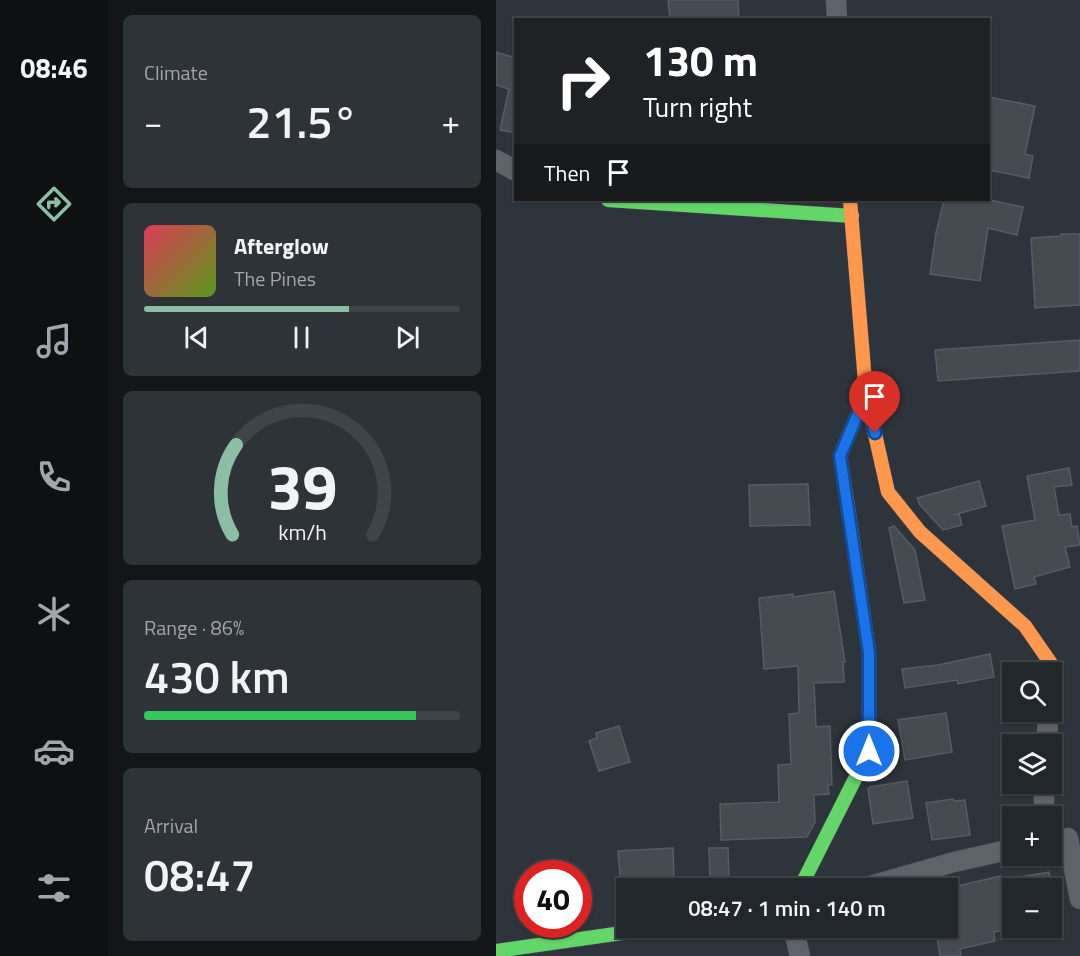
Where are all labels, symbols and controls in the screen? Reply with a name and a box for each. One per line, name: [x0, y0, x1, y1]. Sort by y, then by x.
text: 130 m: [643, 28, 758, 92]
icon: right: [544, 42, 622, 120]
text: 08:46: [20, 47, 88, 88]
text: Climate: [144, 57, 208, 88]
text: Turn right: [643, 86, 752, 127]
text: 21.5°: [246, 87, 358, 155]
text: −: [144, 97, 162, 147]
text: +: [442, 97, 460, 147]
text: Then: [544, 156, 590, 190]
icon: arrive: [602, 156, 635, 189]
icon: directions: [33, 183, 75, 225]
text: Afterglow: [234, 229, 329, 263]
text: The Pines: [234, 263, 316, 294]
icon: music: [33, 320, 75, 362]
icon: previous: [180, 321, 213, 354]
icon: pause: [285, 321, 318, 354]
icon: next: [391, 321, 424, 354]
pin: [849, 371, 900, 433]
icon: arrive: [858, 380, 891, 413]
text: 39: [267, 438, 337, 533]
icon: phone: [33, 456, 75, 498]
text: km/h: [278, 516, 326, 548]
icon: climate: [33, 593, 75, 635]
text: Range · 86%: [144, 612, 244, 643]
text: 430 km: [144, 642, 290, 710]
map controls: [1002, 662, 1062, 938]
button: search: [1002, 662, 1062, 722]
position arrow: [837, 719, 901, 783]
icon: car: [33, 730, 75, 772]
button: layers: [1002, 734, 1062, 794]
button: +: [1002, 806, 1062, 866]
text: Arrival: [144, 810, 198, 841]
text: 08:47: [144, 840, 256, 908]
speed limit sign: 40: [514, 860, 592, 938]
icon: filters: [33, 867, 75, 909]
button: −: [1002, 878, 1062, 938]
text: 08:47 · 1 min · 140 m: [688, 891, 886, 925]

